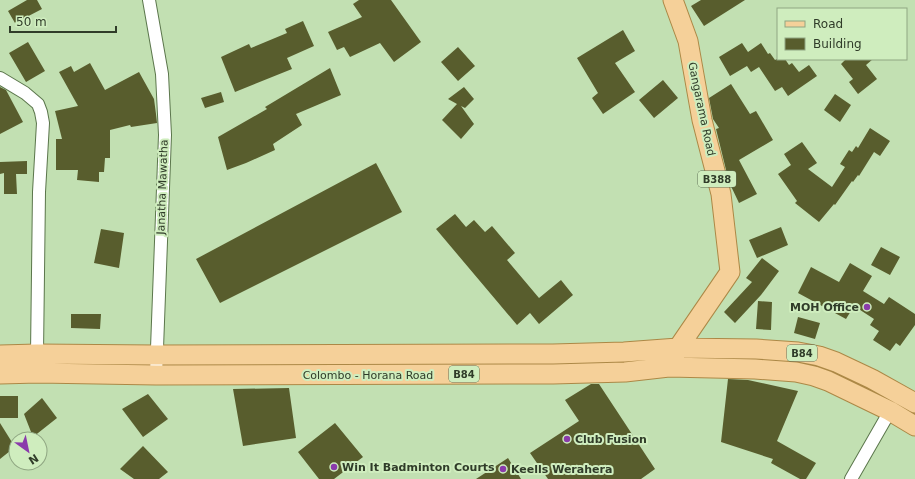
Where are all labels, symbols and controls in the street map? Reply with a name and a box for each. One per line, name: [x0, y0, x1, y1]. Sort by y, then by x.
scale bar: [10, 8, 116, 34]
legend: [777, 8, 907, 60]
text: 50 m: [16, 15, 47, 29]
text: Road: [813, 17, 843, 31]
text: Building: [813, 37, 862, 51]
street label: Gangarama Road: [685, 61, 718, 157]
street label: Janatha Mawatha: [154, 139, 171, 236]
road number: B388: [698, 171, 736, 187]
place label: MOH Office: [790, 301, 859, 314]
marker: MOH Office: [862, 302, 872, 312]
road number: B84: [787, 345, 817, 361]
road number: B84: [449, 366, 479, 382]
street label: Colombo - Horana Road: [303, 369, 433, 382]
north arrow: [8, 431, 48, 471]
place label: Club Fusion: [575, 433, 647, 446]
marker: Club Fusion: [562, 434, 572, 444]
text: N: [26, 451, 41, 467]
place label: Win It Badminton Courts: [342, 461, 495, 474]
marker: Win It Badminton Courts: [329, 462, 339, 472]
place label: Keells Werahera: [511, 463, 612, 476]
marker: Keells Werahera: [498, 464, 508, 474]

